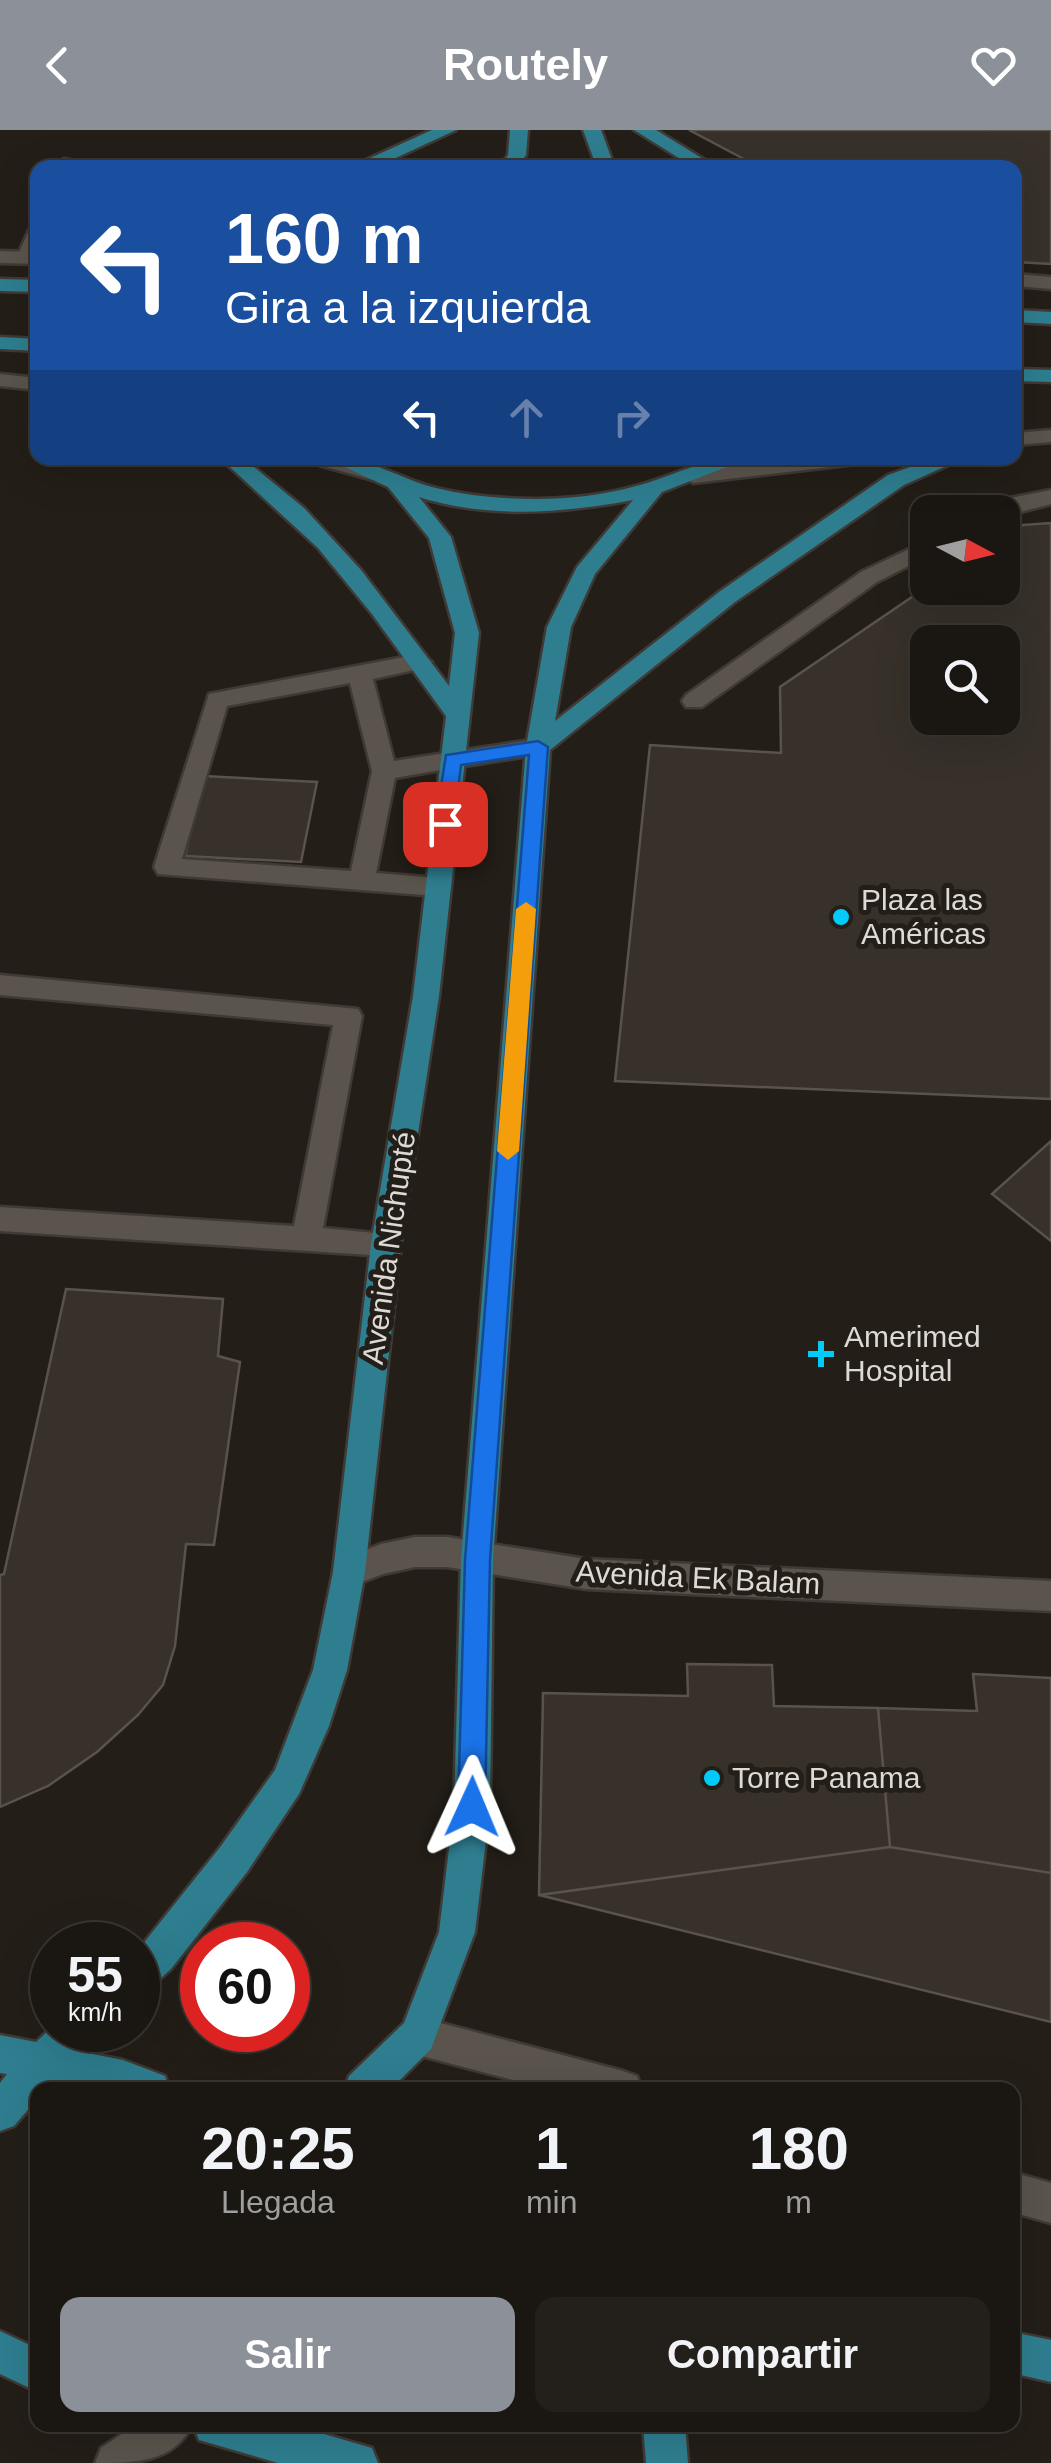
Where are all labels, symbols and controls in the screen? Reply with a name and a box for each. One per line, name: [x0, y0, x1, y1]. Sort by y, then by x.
icon: back: [30, 38, 85, 93]
icon: heart: [966, 38, 1021, 93]
text: Routely: [443, 39, 608, 90]
icon: left: [60, 200, 190, 330]
text: 160 m: [225, 200, 423, 278]
text: Gira a la izquierda: [225, 282, 590, 333]
icon: left: [394, 390, 449, 445]
icon: ahead: [499, 390, 554, 445]
icon: right: [604, 390, 659, 445]
north arrow: [910, 495, 1020, 605]
map controls: [910, 495, 1020, 735]
button: search: [910, 625, 1020, 735]
pin: [403, 782, 488, 867]
icon: arrive: [418, 797, 473, 852]
place label: Plaza las Américas: [861, 883, 986, 950]
marker: Plaza las Américas: [830, 906, 852, 928]
street label: Avenida Nichupté: [356, 1129, 421, 1366]
place label: Amerimed Hospital: [844, 1320, 981, 1387]
marker: Amerimed Hospital: [808, 1341, 834, 1367]
street label: Avenida Ek Balam: [575, 1555, 821, 1600]
position arrow: [420, 1755, 524, 1859]
place label: Torre Panama: [732, 1761, 921, 1794]
marker: Torre Panama: [701, 1767, 723, 1789]
speed limit sign: 60: [180, 1922, 310, 2052]
text: 55: [67, 1947, 123, 2003]
text: km/h: [68, 1998, 122, 2026]
text: 20:25: [201, 2115, 355, 2182]
text: 1: [535, 2115, 568, 2182]
text: 180: [749, 2115, 849, 2182]
text: Llegada: [221, 2184, 335, 2220]
text: min: [526, 2184, 577, 2220]
text: m: [785, 2184, 812, 2220]
button: Salir: [60, 2297, 515, 2412]
button: Compartir: [535, 2297, 990, 2412]

